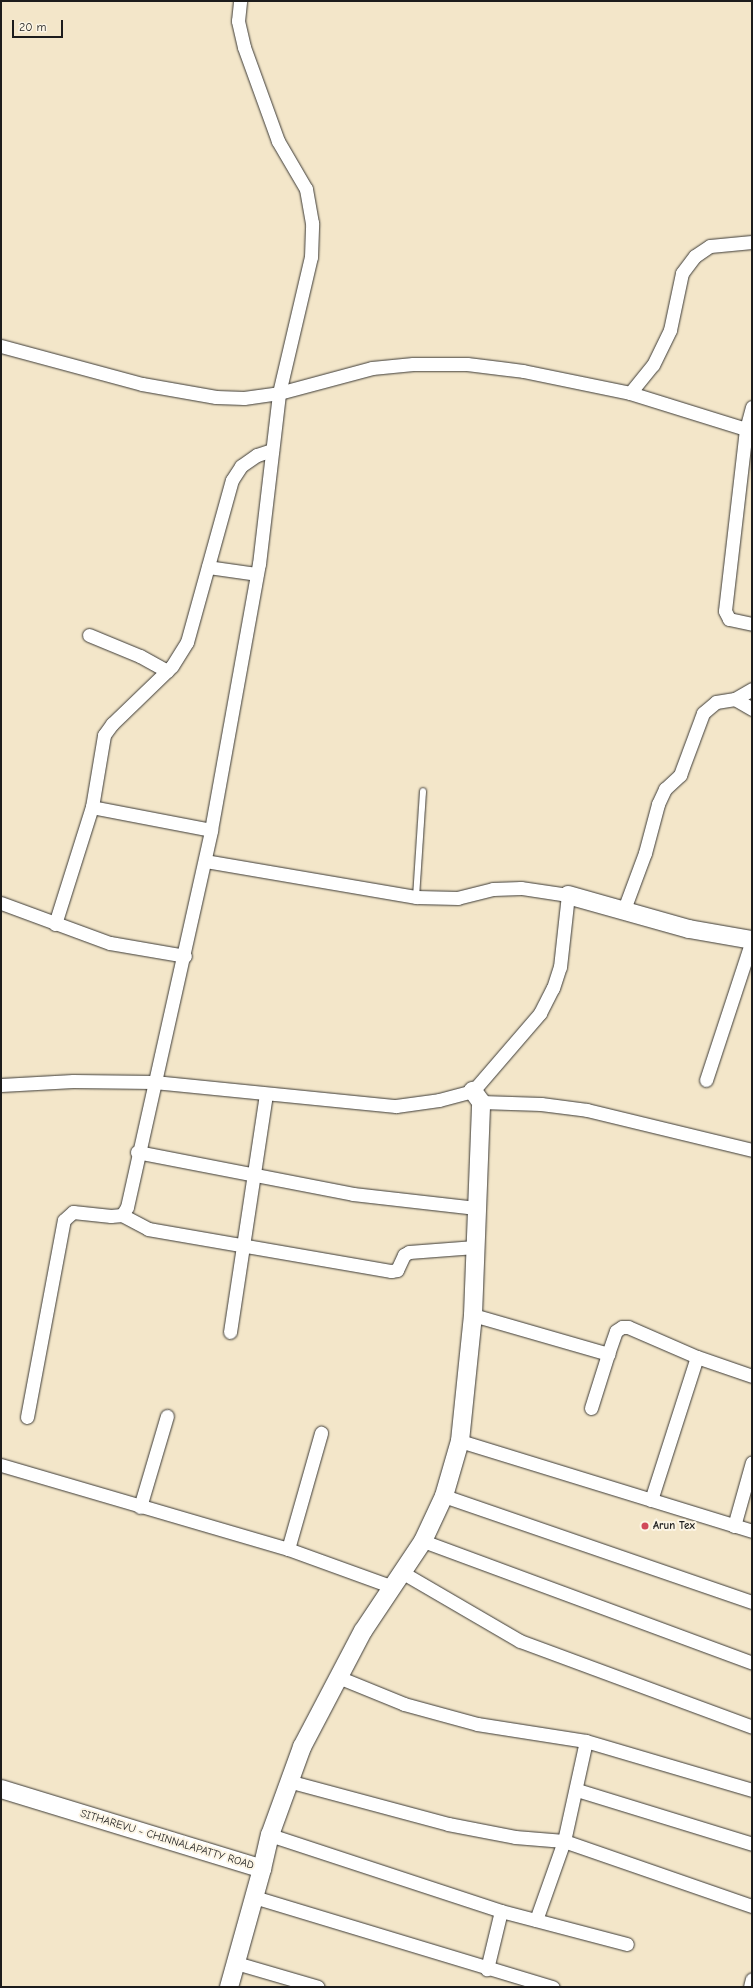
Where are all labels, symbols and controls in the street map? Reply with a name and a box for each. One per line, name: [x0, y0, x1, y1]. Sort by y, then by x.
scale bar: [14, 12, 65, 38]
text: 20 m: [19, 20, 47, 34]
place label: Arun Tex: [653, 1519, 695, 1533]
marker: Arun Tex: [640, 1521, 650, 1531]
street label: SITHAREVU - CHINNALAPATTY ROAD: [79, 1807, 255, 1873]

